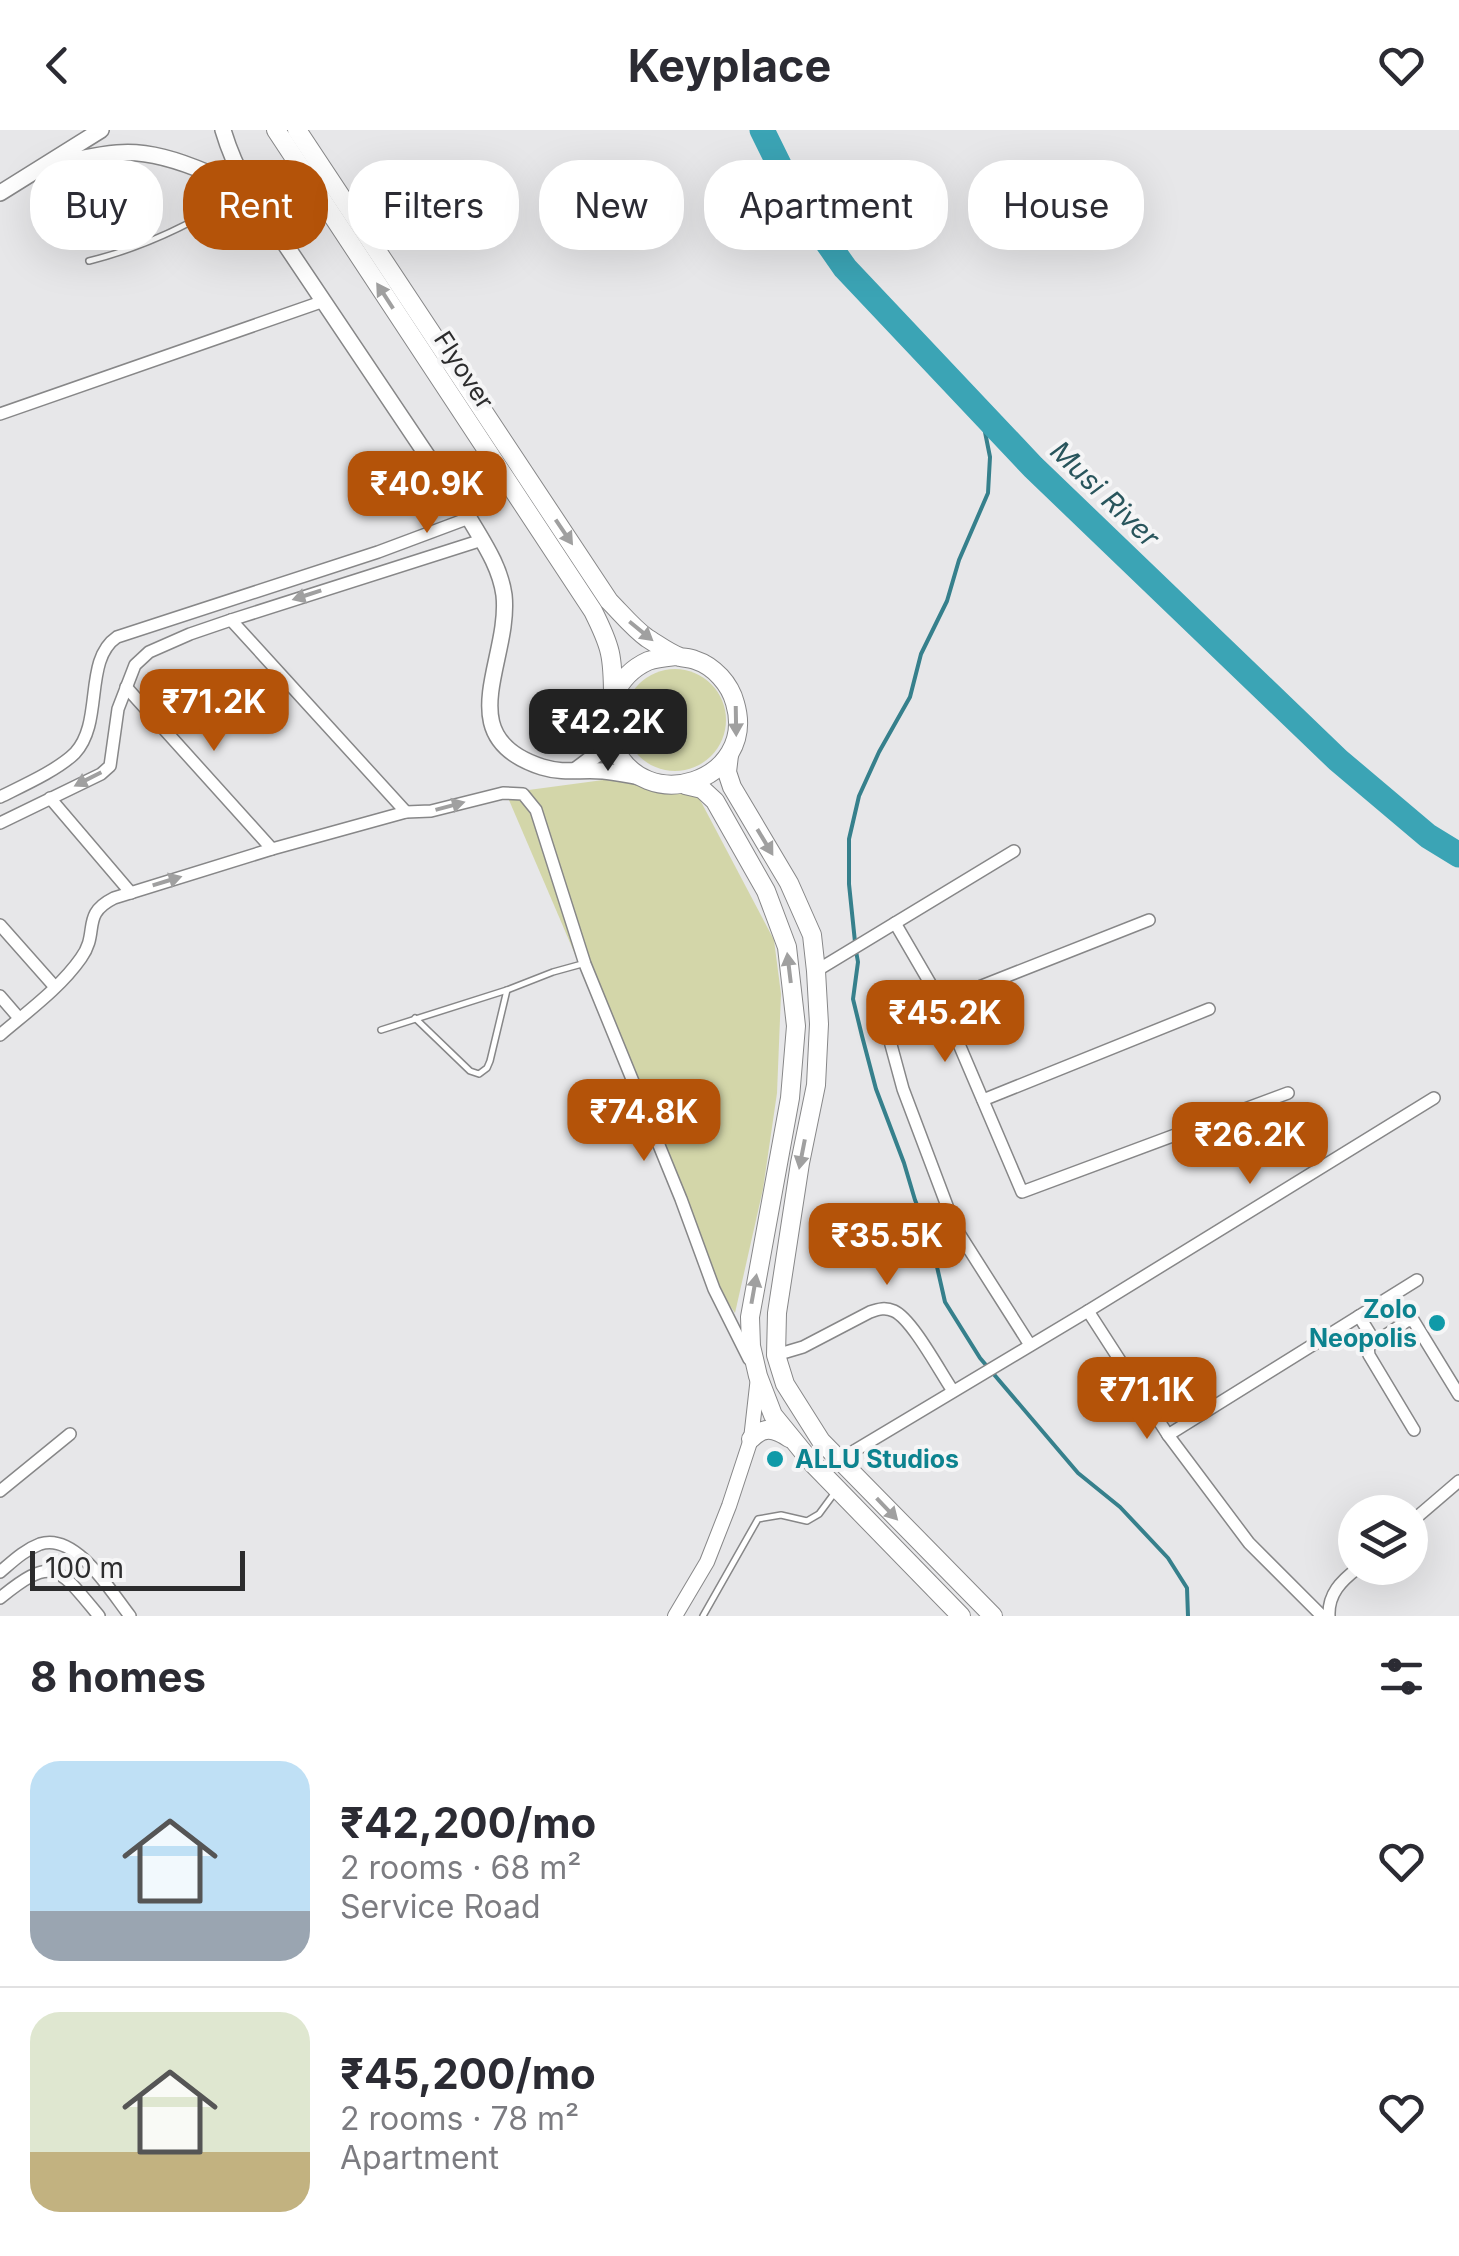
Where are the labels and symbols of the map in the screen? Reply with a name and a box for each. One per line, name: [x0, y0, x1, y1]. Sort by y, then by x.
one-way arrow: [377, 282, 395, 309]
street label: Flyover: [428, 326, 500, 414]
water label: Musi River: [1044, 434, 1167, 555]
pin: ₹40.9K: [346, 451, 508, 536]
one-way arrow: [554, 519, 572, 546]
one-way arrow: [291, 588, 322, 603]
one-way arrow: [629, 620, 654, 641]
pin: ₹71.2K: [133, 669, 295, 754]
pin: ₹42.2K: [527, 689, 689, 774]
one-way arrow: [728, 706, 744, 737]
one-way arrow: [74, 770, 103, 787]
one-way arrow: [435, 798, 466, 814]
one-way arrow: [756, 828, 773, 857]
one-way arrow: [152, 873, 182, 888]
one-way arrow: [781, 952, 797, 983]
pin: ₹45.2K: [864, 980, 1026, 1065]
pin: ₹74.8K: [563, 1079, 725, 1164]
pin: ₹26.2K: [1169, 1102, 1331, 1187]
one-way arrow: [794, 1139, 809, 1171]
pin: ₹35.5K: [806, 1203, 968, 1288]
one-way arrow: [747, 1273, 762, 1304]
place label: Zolo Neopolis: [1309, 1294, 1417, 1353]
marker: Zolo Neopolis: [1426, 1312, 1448, 1334]
pin: ₹71.1K: [1066, 1357, 1228, 1442]
place label: ALLU Studios: [795, 1444, 959, 1474]
marker: ALLU Studios: [764, 1448, 786, 1470]
one-way arrow: [875, 1496, 898, 1520]
scale bar: [30, 1546, 245, 1590]

